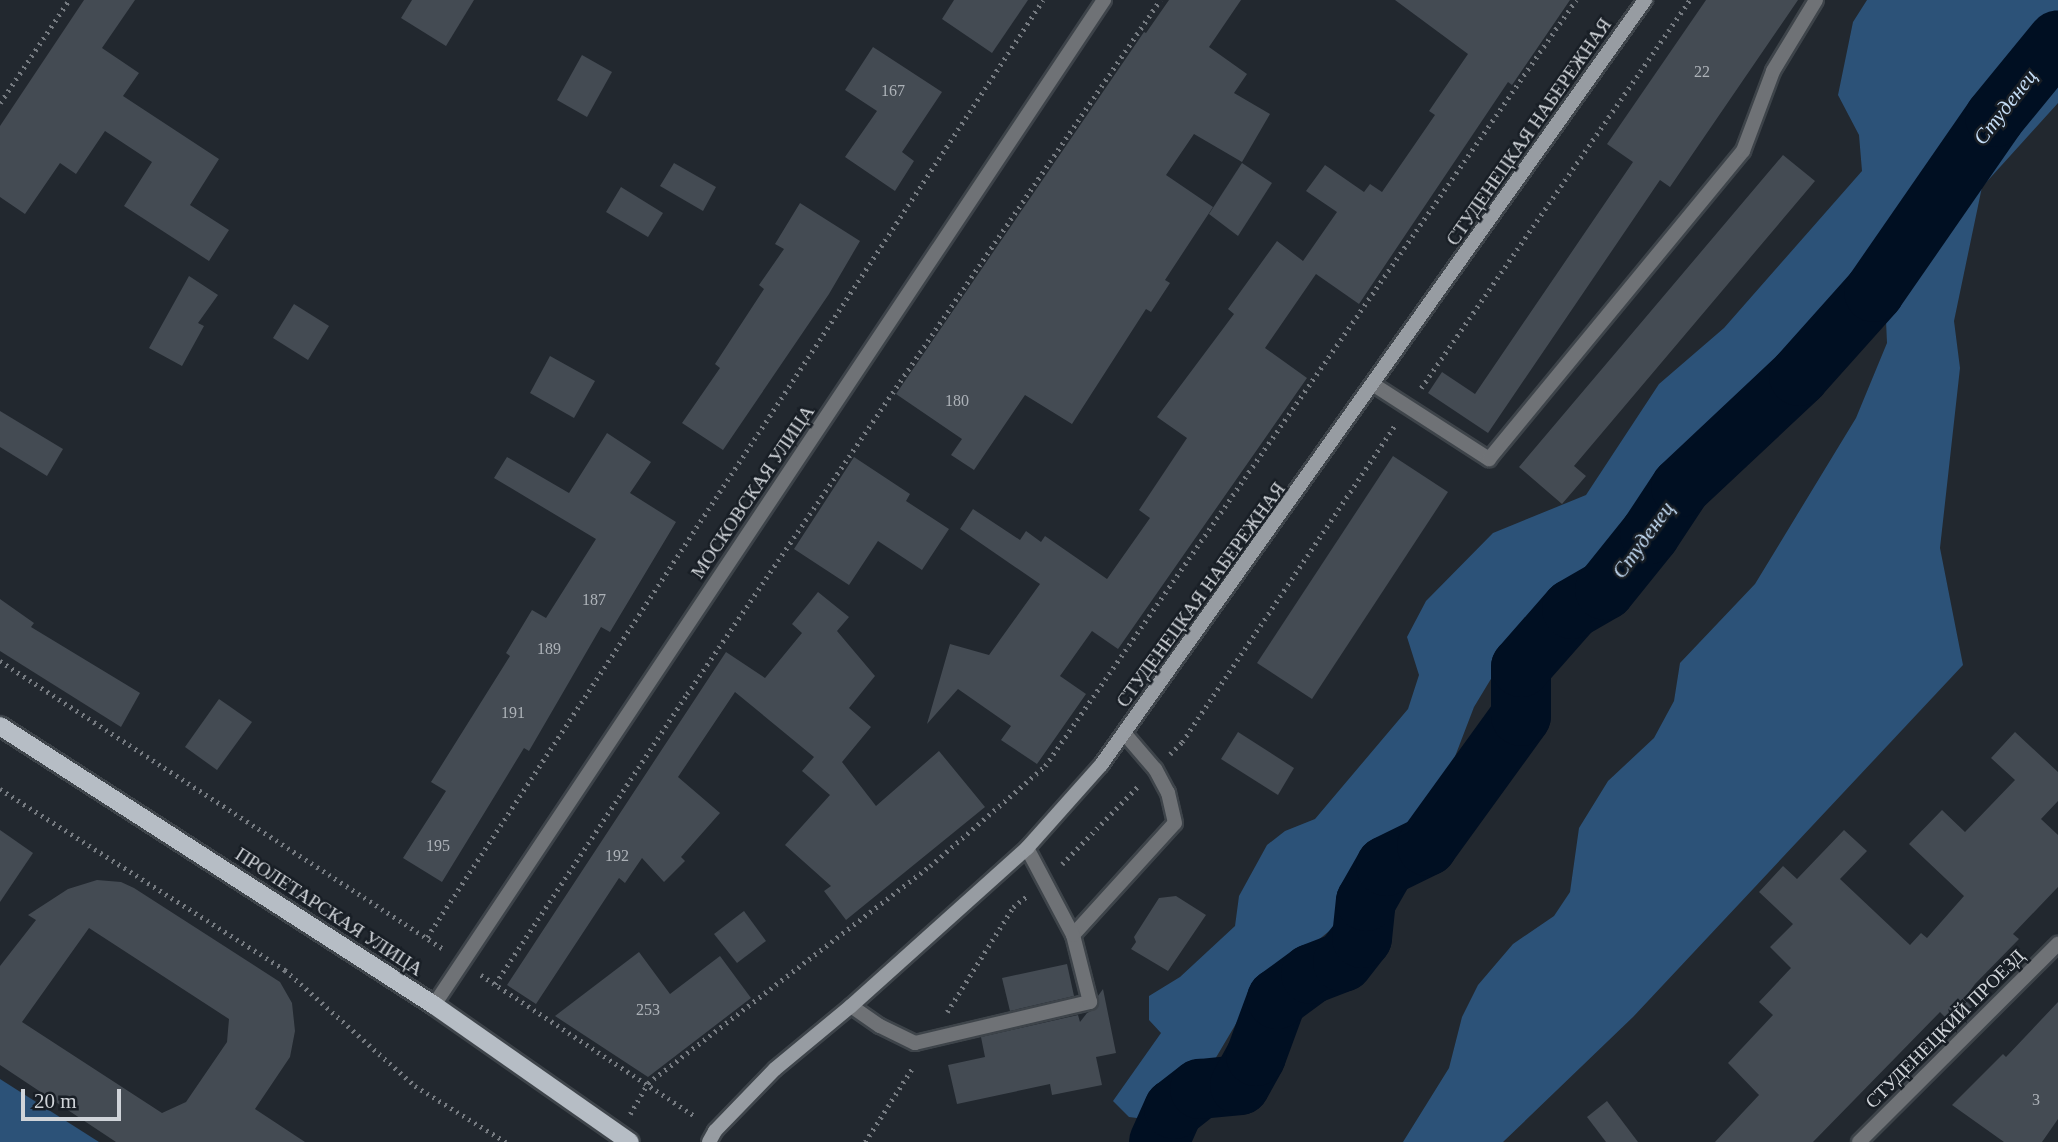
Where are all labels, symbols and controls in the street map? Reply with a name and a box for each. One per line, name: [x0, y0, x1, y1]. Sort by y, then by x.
street label: СТУДЕНЕЦКАЯ НАБЕРЕЖНАЯ: [1442, 14, 1616, 250]
house number: 22: [1694, 62, 1710, 82]
water label: Студенец: [1968, 64, 2042, 150]
house number: 167: [881, 81, 905, 101]
house number: 180: [945, 391, 969, 411]
street label: МОСКОВСКАЯ УЛИЦА: [687, 401, 819, 583]
street label: СТУДЕНЕЦКАЯ НАБЕРЕЖНАЯ: [1112, 478, 1290, 712]
water label: Студенец: [1607, 497, 1679, 583]
house number: 187: [582, 590, 606, 610]
house number: 189: [537, 639, 561, 659]
house number: 191: [501, 703, 525, 723]
house number: 195: [426, 836, 450, 856]
street label: ПРОЛЕТАРСКАЯ УЛИЦА: [231, 843, 427, 981]
house number: 192: [605, 846, 629, 866]
street label: СТУДЕНЕЦКИЙ ПРОЕЗД: [1861, 945, 2029, 1113]
house number: 253: [636, 1000, 660, 1020]
scale bar: [24, 1076, 124, 1120]
text: 20 m: [34, 1089, 77, 1113]
house number: 3: [2032, 1090, 2040, 1110]

